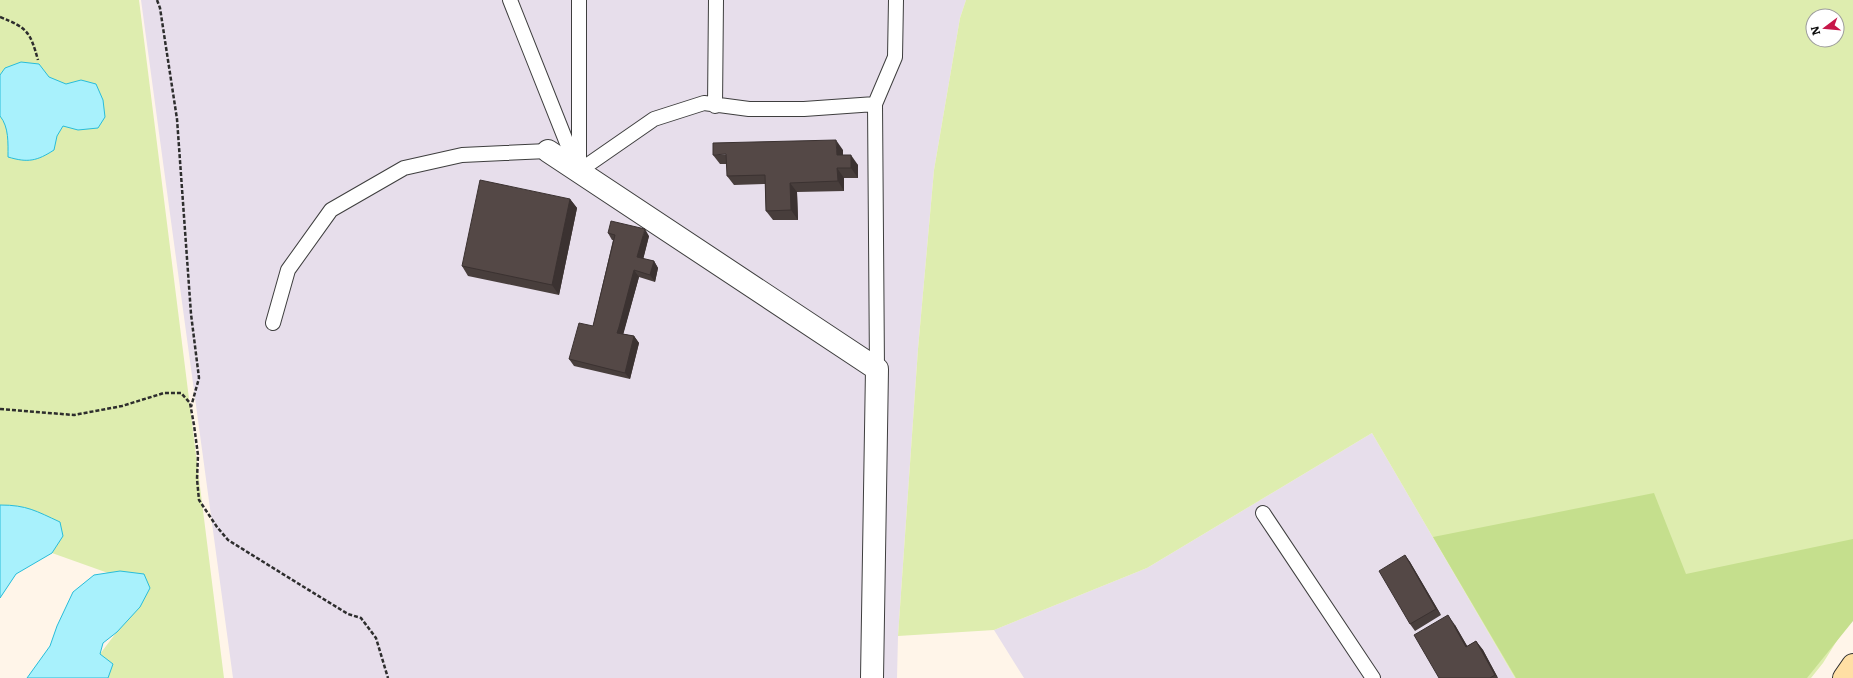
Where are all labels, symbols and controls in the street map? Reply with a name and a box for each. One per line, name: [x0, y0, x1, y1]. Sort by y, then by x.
north arrow: [1805, 8, 1845, 48]
text: N: [1805, 24, 1823, 38]

